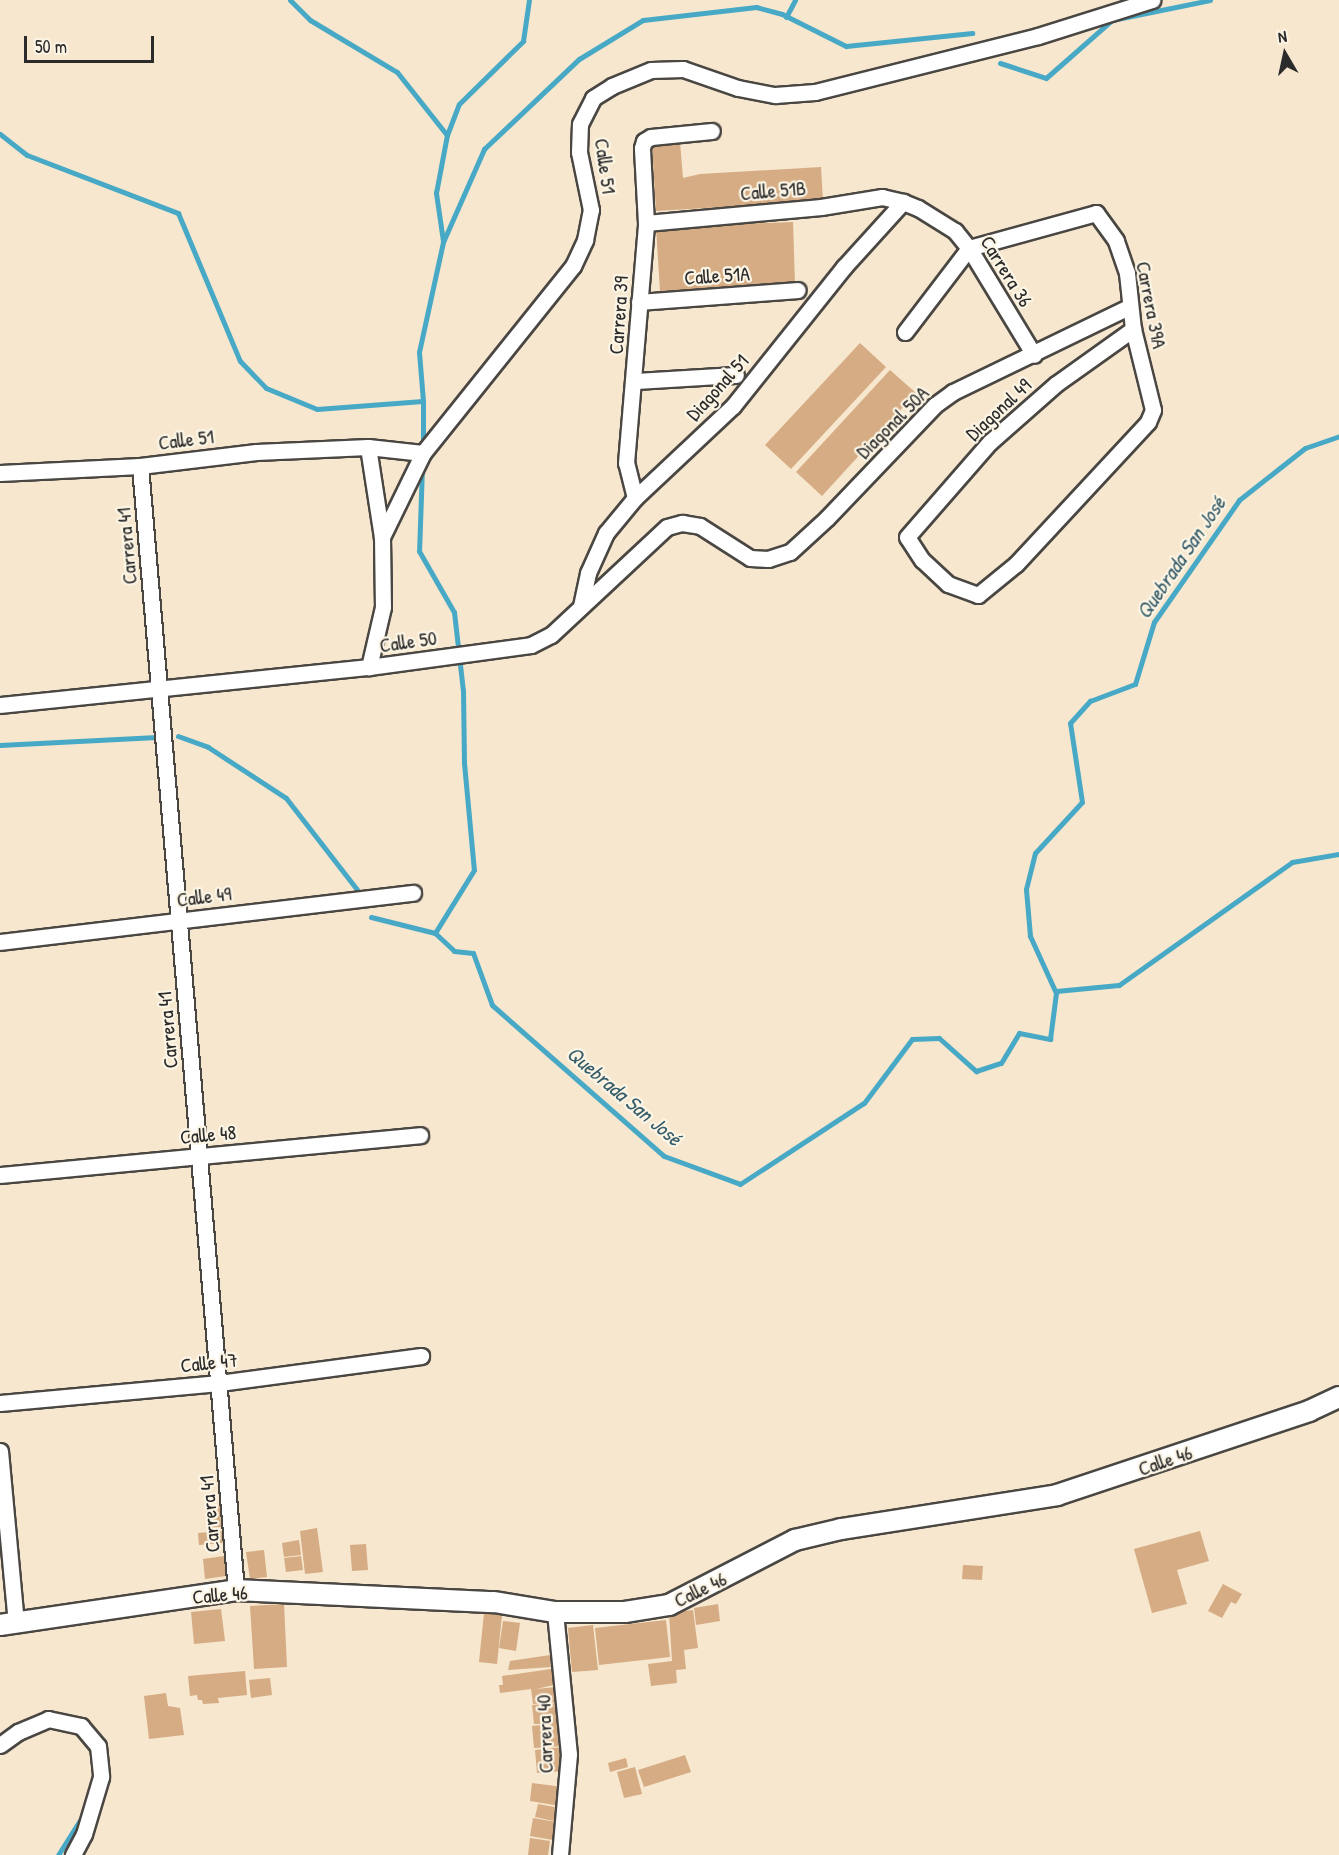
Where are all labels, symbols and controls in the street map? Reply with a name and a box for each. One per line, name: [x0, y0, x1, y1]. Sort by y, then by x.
scale bar: [27, 24, 158, 62]
north arrow: [1255, 24, 1315, 84]
text: N: [1276, 25, 1288, 48]
text: 50 m: [35, 34, 67, 59]
street label: Calle 51: [590, 137, 622, 195]
street label: Calle 51B: [739, 175, 807, 205]
street label: Carrera 36: [976, 231, 1038, 311]
street label: Carrera 39A: [1132, 259, 1172, 351]
street label: Calle 51A: [684, 261, 750, 289]
street label: Carrera 39: [603, 275, 633, 355]
street label: Diagonal 51: [681, 349, 753, 425]
street label: Diagonal 49: [960, 373, 1036, 445]
street label: Diagonal 50A: [851, 381, 933, 463]
street label: Calle 51: [157, 424, 215, 454]
water label: Quebrada San José: [1131, 492, 1231, 624]
street label: Carrera 41: [111, 507, 141, 585]
street label: Calle 50: [378, 625, 438, 657]
street label: Calle 49: [175, 881, 233, 911]
street label: Carrera 41: [152, 991, 182, 1069]
water label: Quebrada San José: [562, 1041, 686, 1151]
street label: Calle 48: [179, 1120, 237, 1148]
street label: Calle 47: [179, 1347, 239, 1377]
street label: Calle 46: [1135, 1440, 1195, 1480]
street label: Carrera 41: [194, 1475, 224, 1553]
street label: Calle 46: [670, 1566, 730, 1612]
street label: Calle 46: [191, 1580, 249, 1608]
street label: Carrera 40: [531, 1694, 557, 1774]

